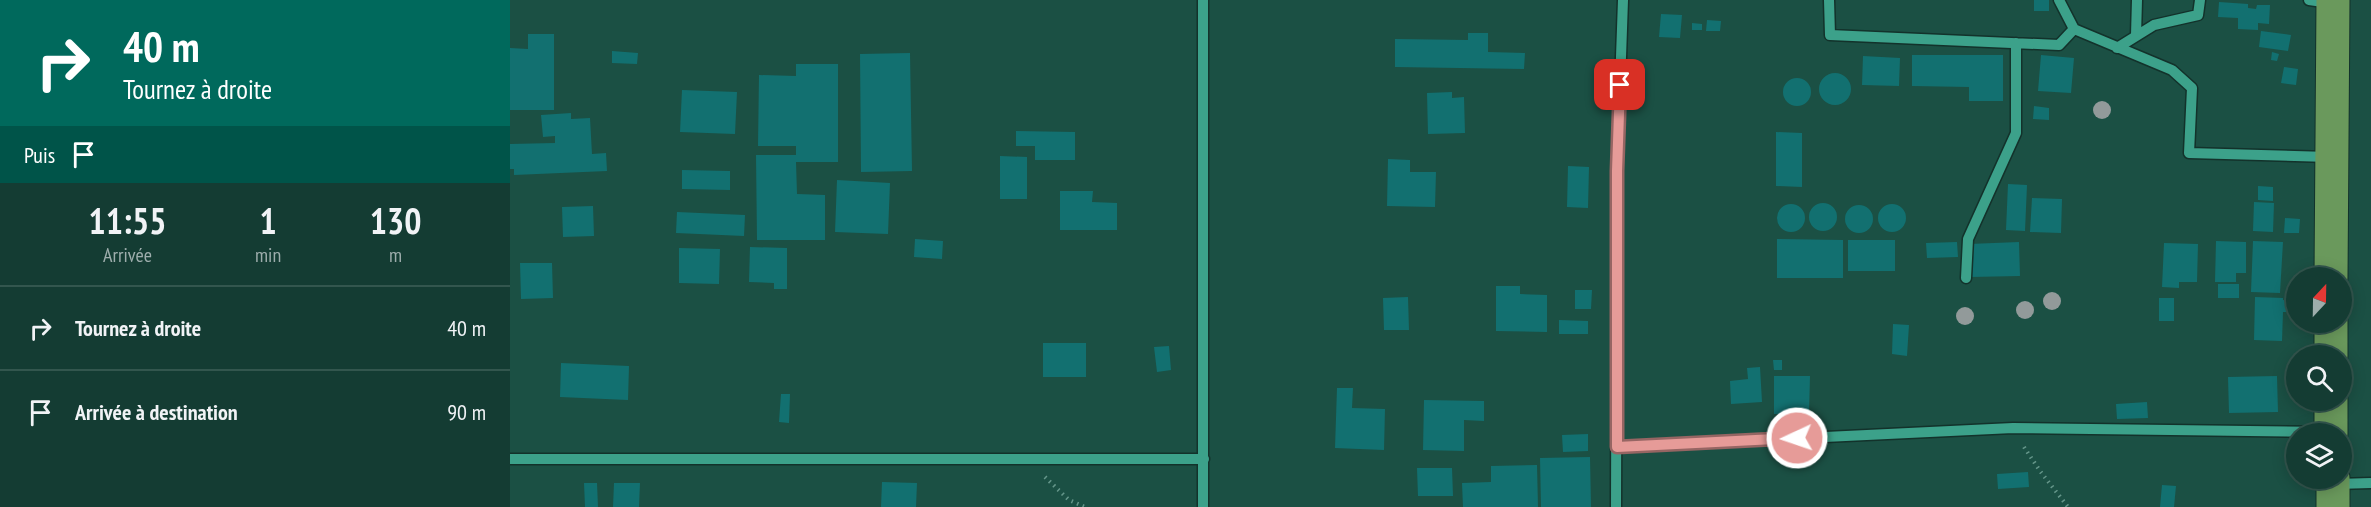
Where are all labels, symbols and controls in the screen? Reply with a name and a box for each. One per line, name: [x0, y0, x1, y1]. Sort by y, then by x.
text: 40 m: [123, 19, 200, 74]
icon: right: [24, 24, 102, 102]
pin: [1594, 59, 1645, 110]
icon: arrive: [1603, 68, 1636, 101]
text: Tournez à droite: [123, 72, 272, 106]
icon: arrive: [67, 138, 100, 171]
text: Puis: [24, 141, 55, 169]
text: 11:55: [89, 197, 166, 244]
text: 1: [259, 197, 277, 244]
text: 130: [370, 197, 421, 244]
text: Arrivée: [103, 242, 152, 268]
text: min: [255, 242, 281, 268]
text: m: [389, 242, 402, 268]
north arrow: [2286, 267, 2352, 333]
map controls: [2286, 267, 2352, 489]
icon: right: [24, 312, 57, 345]
text: Tournez à droite: [75, 314, 201, 342]
text: 40 m: [447, 314, 486, 342]
button: search: [2286, 345, 2352, 411]
icon: arrive: [24, 396, 57, 429]
text: Arrivée à destination: [75, 398, 238, 426]
text: 90 m: [447, 398, 486, 426]
position arrow: [1765, 406, 1829, 470]
button: layers: [2286, 423, 2352, 489]

